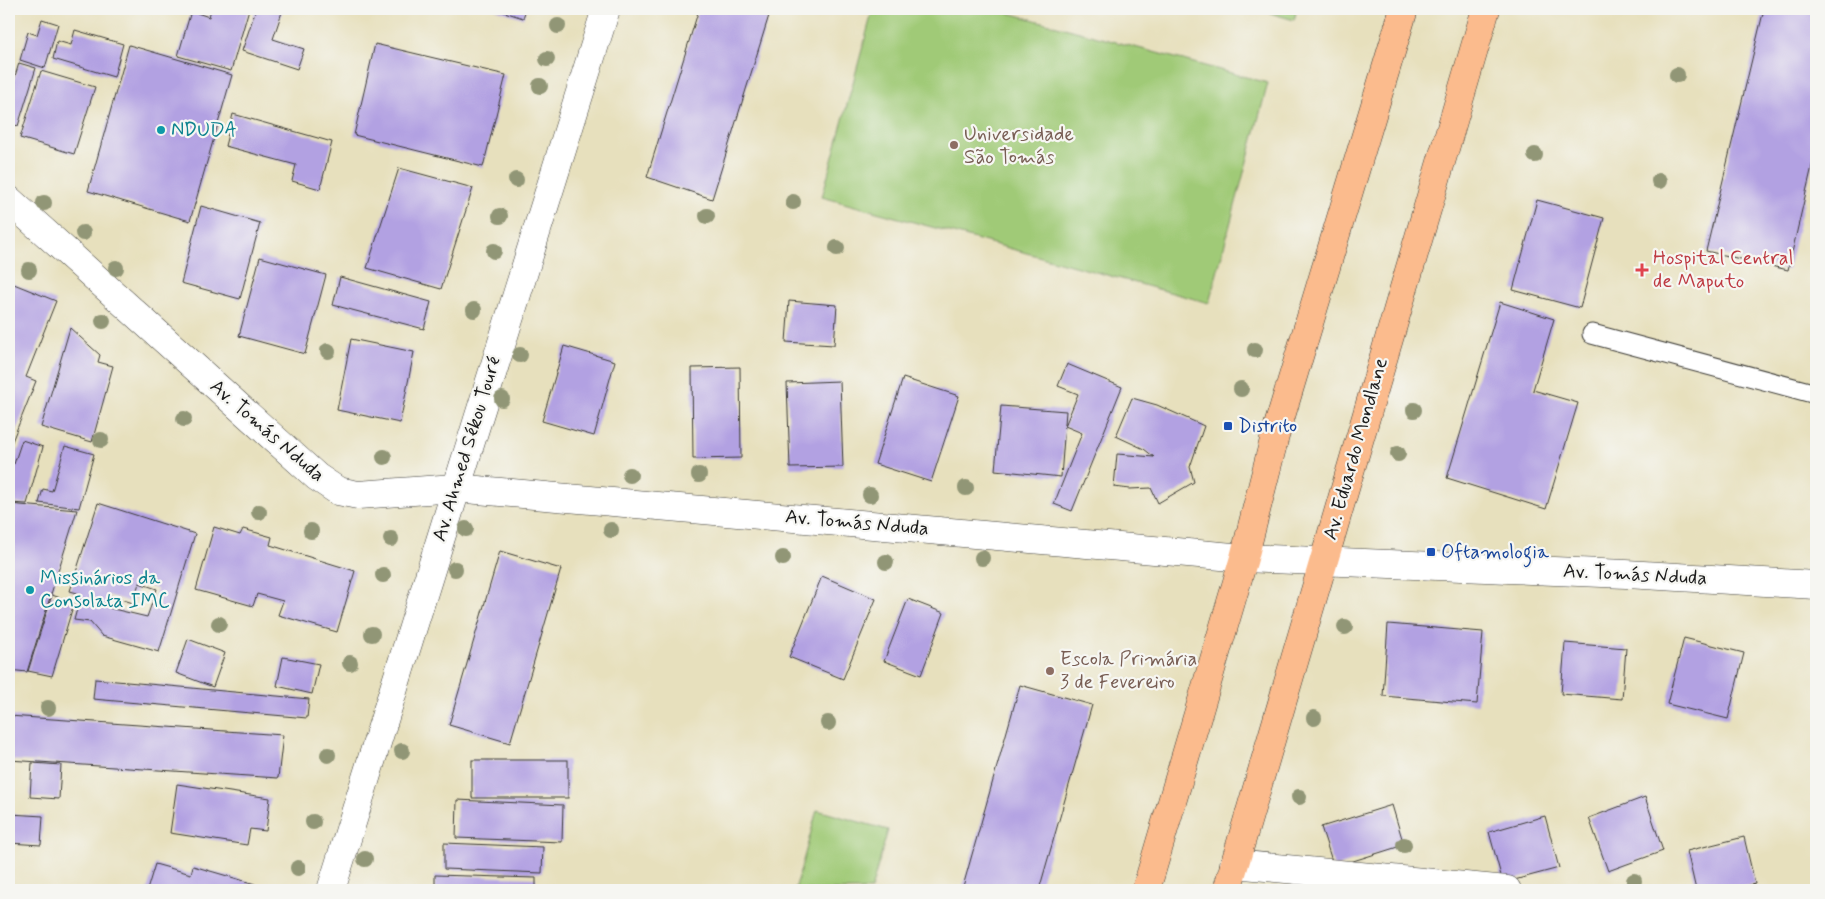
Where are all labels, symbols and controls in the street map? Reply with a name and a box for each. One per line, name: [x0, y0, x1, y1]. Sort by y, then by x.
place label: NDUDA: [171, 117, 237, 144]
place label: Universidade São Tomás: [964, 121, 1074, 171]
marker: NDUDA: [155, 124, 167, 136]
marker: Universidade São Tomás: [948, 139, 960, 151]
place label: Hospital Central de Maputo: [1653, 245, 1793, 295]
marker: Hospital Central de Maputo: [1635, 263, 1649, 277]
street label: Av. Ahmed Sékou Touré: [426, 353, 508, 545]
street label: Av. Eduardo Mondlane: [1317, 355, 1395, 543]
street label: Av. Tomás Nduda: [204, 374, 330, 488]
place label: Distrito: [1238, 413, 1297, 440]
marker: Distrito: [1222, 420, 1234, 432]
street label: Av. Tomás Nduda: [784, 503, 930, 543]
place label: Oftamologia: [1441, 539, 1550, 568]
marker: Oftamologia: [1425, 546, 1437, 558]
street label: Av. Tomás Nduda: [1562, 558, 1708, 592]
place label: Missinários da Consolata IMC: [40, 565, 170, 615]
marker: Missinários da Consolata IMC: [24, 584, 36, 596]
place label: Escola Primária 3 de Fevereiro: [1060, 646, 1197, 696]
marker: Escola Primária 3 de Fevereiro: [1044, 665, 1056, 677]

